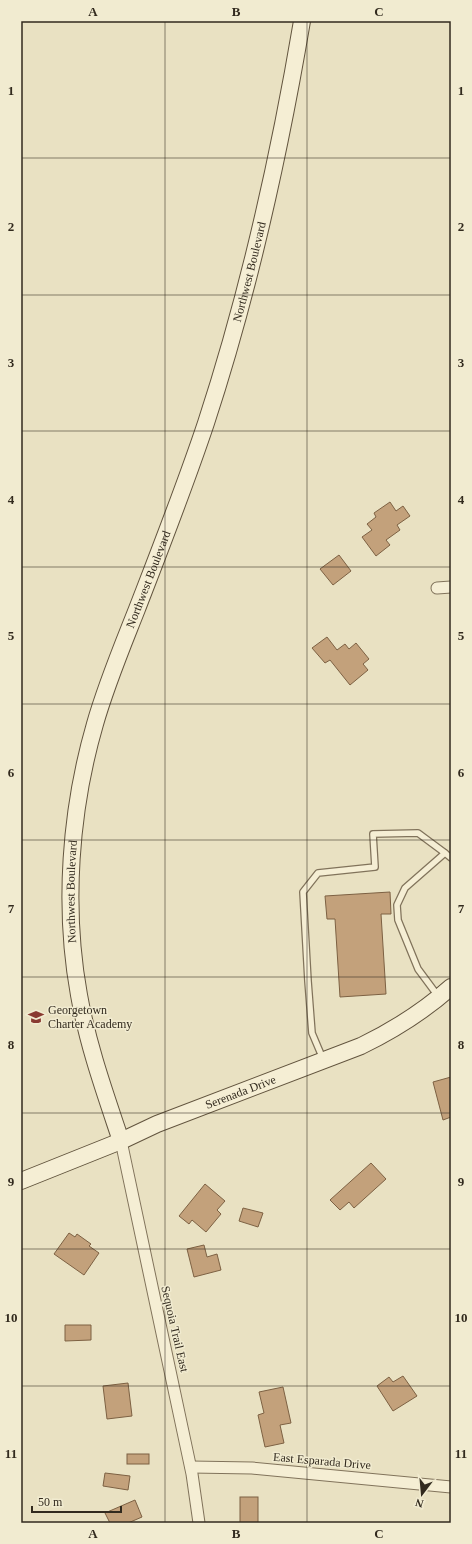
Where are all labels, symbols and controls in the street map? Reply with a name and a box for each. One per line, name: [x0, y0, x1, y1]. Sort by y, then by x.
text: A: [88, 4, 98, 19]
text: B: [232, 4, 241, 19]
text: C: [374, 4, 384, 19]
text: 1: [8, 83, 14, 98]
text: 1: [458, 83, 464, 98]
text: 2: [8, 219, 14, 234]
text: 2: [458, 219, 464, 234]
street label: Northwest Boulevard: [230, 220, 269, 324]
text: 3: [8, 355, 15, 370]
text: 3: [458, 355, 465, 370]
text: 4: [8, 492, 15, 507]
text: 4: [458, 492, 465, 507]
street label: Northwest Boulevard: [123, 529, 174, 630]
text: 5: [8, 628, 15, 643]
text: 5: [458, 628, 465, 643]
text: 6: [8, 765, 15, 780]
text: 6: [458, 765, 465, 780]
street label: Northwest Boulevard: [63, 839, 80, 944]
text: 7: [8, 901, 15, 916]
text: 7: [458, 901, 465, 916]
place label: Georgetown Charter Academy: [48, 1003, 132, 1031]
school or university icon: Georgetown Charter Academy: [27, 1008, 45, 1026]
text: 8: [8, 1037, 15, 1052]
text: 8: [458, 1037, 465, 1052]
street label: Serenada Drive: [203, 1072, 278, 1112]
text: 9: [8, 1174, 15, 1189]
text: 9: [458, 1174, 465, 1189]
street label: Sequoia Trail East: [158, 1285, 192, 1374]
text: 10: [5, 1310, 18, 1325]
text: 10: [455, 1310, 468, 1325]
text: 11: [5, 1446, 17, 1461]
text: 11: [455, 1446, 467, 1461]
street label: East Esparada Drive: [273, 1450, 371, 1472]
north arrow: [402, 1474, 442, 1514]
scale bar: [32, 1488, 121, 1514]
text: 50 m: [38, 1495, 63, 1509]
text: N: [414, 1497, 425, 1510]
text: A: [88, 1526, 98, 1541]
text: B: [232, 1526, 241, 1541]
text: C: [374, 1526, 384, 1541]

